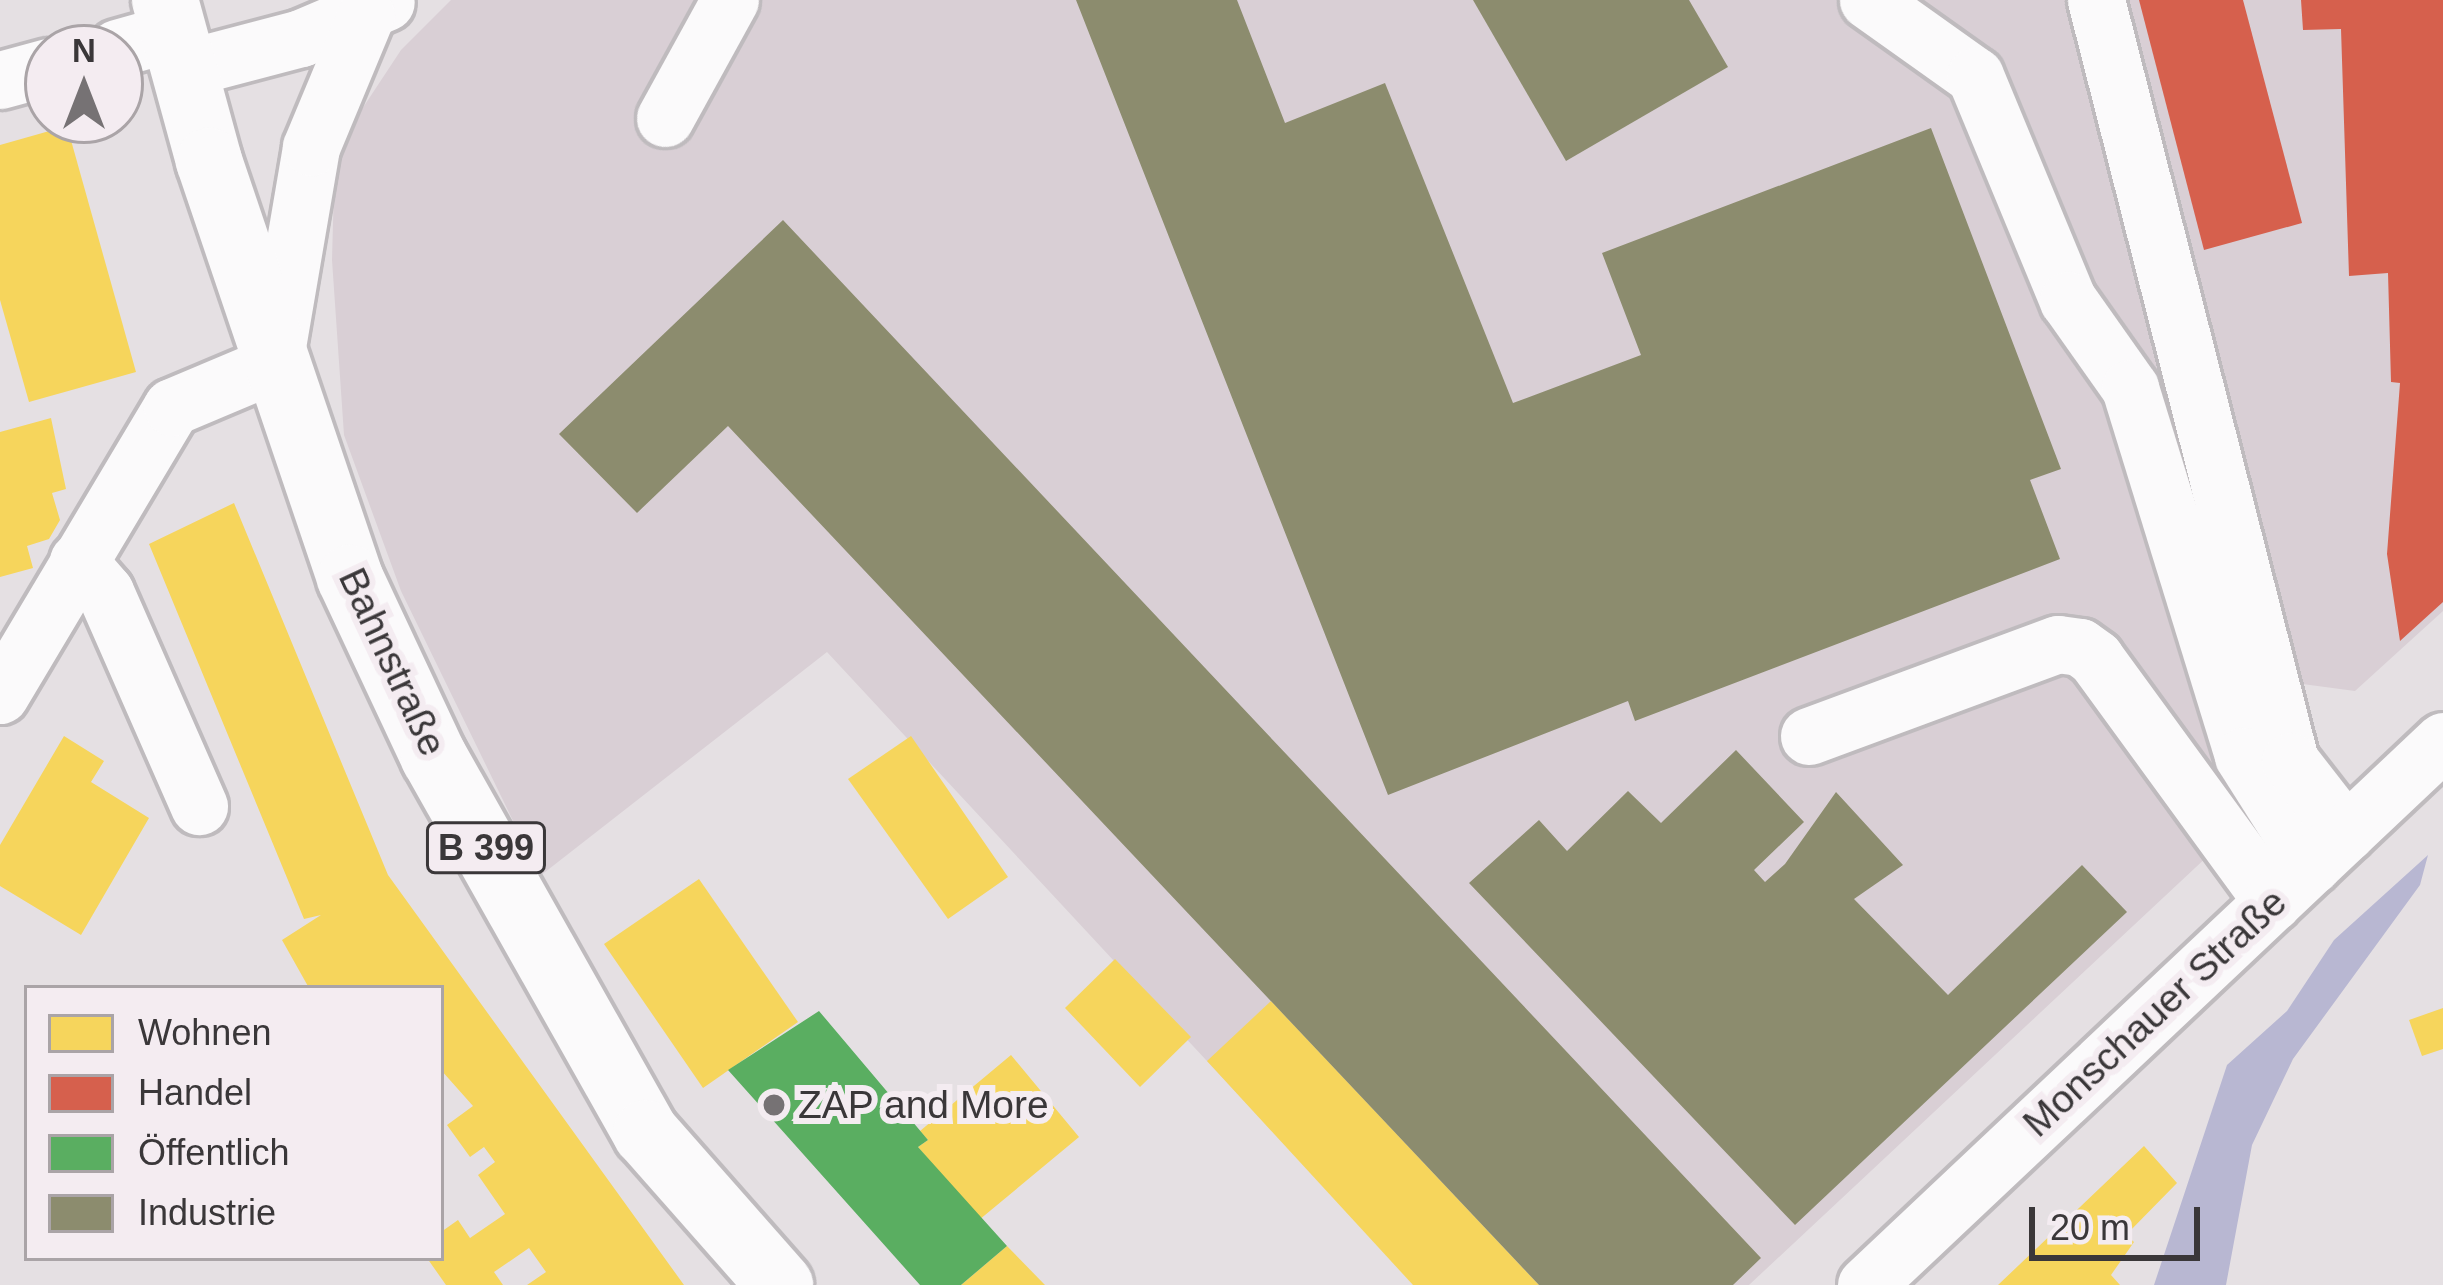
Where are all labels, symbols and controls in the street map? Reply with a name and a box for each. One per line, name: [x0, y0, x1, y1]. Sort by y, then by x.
north arrow: [24, 24, 144, 144]
text: N: [72, 32, 96, 69]
street label: Bahnstraße: [328, 561, 456, 763]
road number: B 399: [423, 818, 549, 878]
street label: Monschauer Straße: [2014, 879, 2296, 1147]
legend: [24, 985, 444, 1261]
text: Wohnen: [138, 1012, 271, 1053]
text: Handel: [138, 1072, 252, 1113]
place label: ZAP and More: [798, 1082, 1049, 1128]
marker: ZAP and More: [761, 1092, 787, 1118]
text: Öffentlich: [138, 1132, 289, 1173]
scale bar: [2035, 1183, 2206, 1257]
text: Industrie: [138, 1192, 276, 1233]
text: 20 m: [2050, 1207, 2130, 1248]

